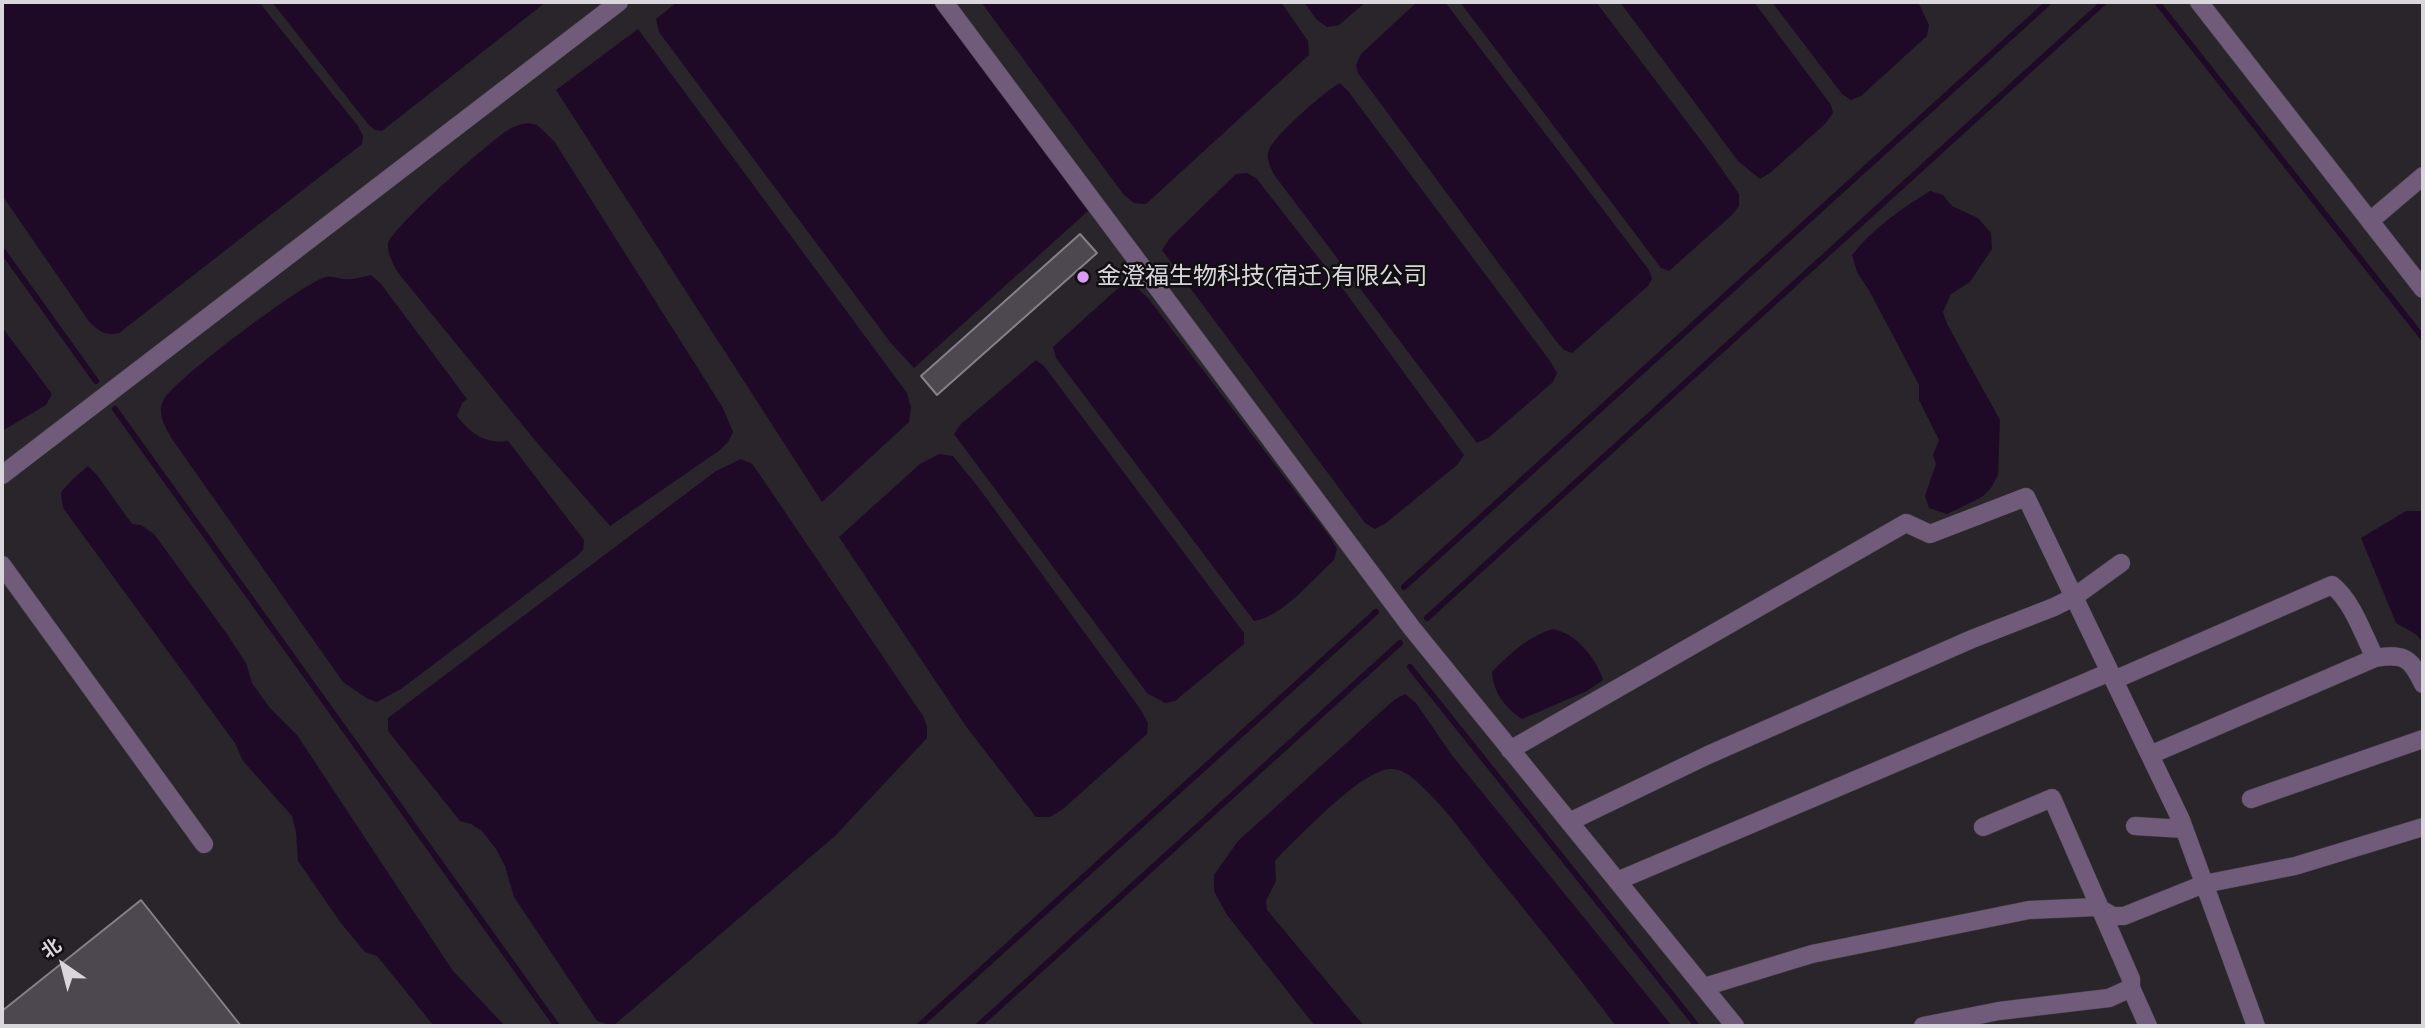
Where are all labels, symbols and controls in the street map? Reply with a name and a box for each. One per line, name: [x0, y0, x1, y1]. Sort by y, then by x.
place label: 金澄福生物科技(宿迁)有限公司: [1097, 263, 1427, 291]
marker: 金澄福生物科技(宿迁)有限公司: [1075, 269, 1091, 285]
north arrow: [28, 930, 98, 1000]
text: 北: [36, 933, 66, 963]

